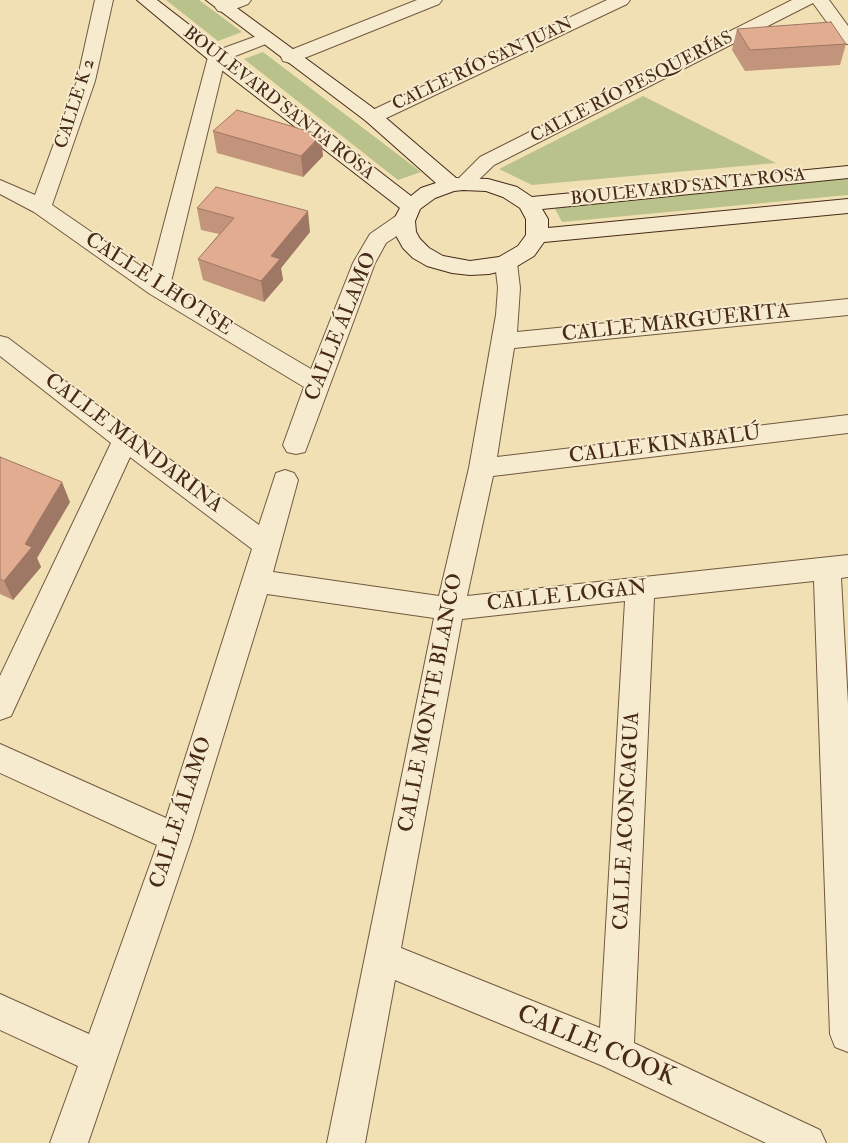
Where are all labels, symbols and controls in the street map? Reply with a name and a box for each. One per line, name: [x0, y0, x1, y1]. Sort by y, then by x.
street label: CALLE RÍO SAN JUAN: [389, 14, 577, 116]
street label: BOULEVARD SANTA ROSA: [178, 23, 378, 185]
street label: CALLE RÍO PESQUERÍAS: [527, 28, 737, 148]
street label: CALLE K 2: [51, 56, 101, 152]
street label: BOULEVARD SANTA ROSA: [569, 165, 807, 211]
street label: CALLE LHOTSE: [80, 228, 236, 342]
street label: CALLE ÁLAMO: [301, 249, 383, 405]
street label: CALLE MARGUERITA: [561, 299, 791, 349]
street label: CALLE MANDARINA: [39, 369, 227, 519]
street label: CALLE KINABALÚ: [568, 422, 762, 470]
street label: CALLE MONTE BLANCO: [395, 571, 469, 835]
street label: CALLE LOGAN: [486, 576, 648, 618]
street label: CALLE ACONCAGUA: [610, 711, 646, 931]
street label: CALLE ÁLAMO: [146, 734, 218, 892]
street label: CALLE COOK: [512, 1000, 680, 1094]

